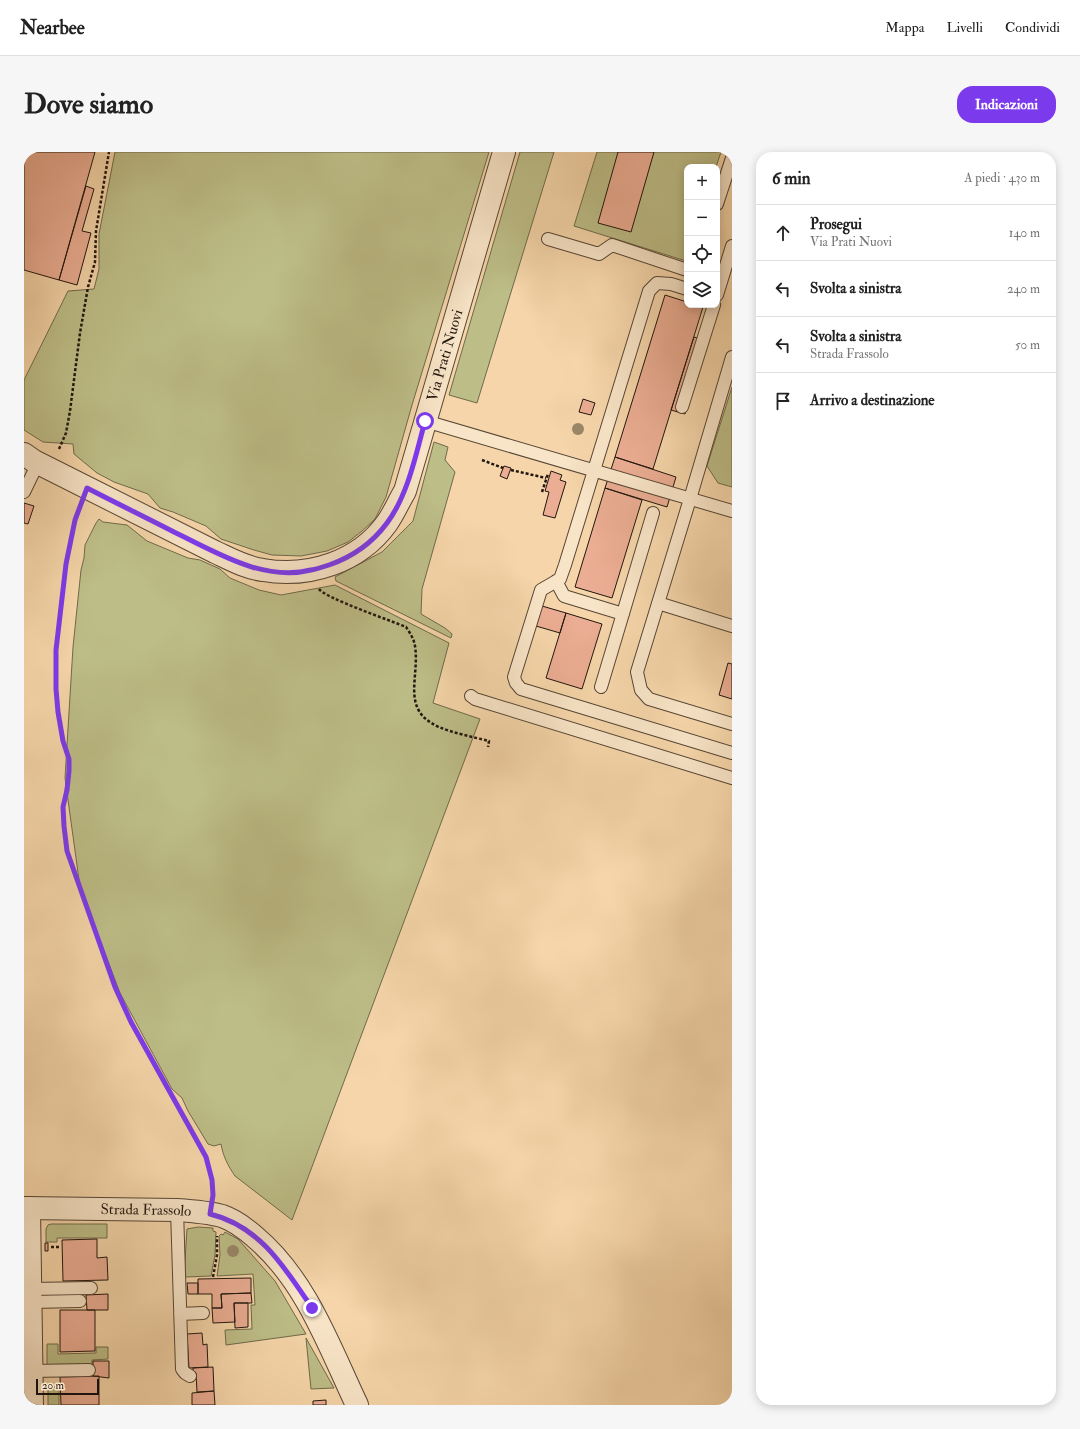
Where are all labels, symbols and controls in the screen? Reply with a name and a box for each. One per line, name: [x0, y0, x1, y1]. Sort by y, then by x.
text: Nearbee: [20, 16, 85, 40]
text: Mappa: [885, 19, 924, 36]
text: Livelli: [946, 19, 983, 36]
text: Condividi: [1005, 19, 1060, 36]
button: Indicazioni: [957, 86, 1056, 123]
text: Dove siamo: [24, 87, 153, 122]
map controls: [684, 164, 720, 308]
button: +: [684, 164, 720, 200]
text: 6 min: [772, 168, 811, 189]
text: A piedi · 430 m: [964, 170, 1040, 186]
button: −: [684, 200, 720, 236]
text: Prosegui: [810, 215, 862, 234]
icon: ahead: [772, 222, 794, 244]
text: 140 m: [1009, 225, 1040, 241]
text: Via Prati Nuovi: [810, 234, 892, 250]
button: locate: [684, 236, 720, 272]
button: layers: [684, 272, 720, 308]
icon: left: [772, 278, 794, 300]
text: Svolta a sinistra: [810, 279, 902, 298]
text: 240 m: [1007, 281, 1040, 297]
street label: Via Prati Nuovi: [423, 307, 468, 404]
text: Svolta a sinistra: [810, 327, 902, 346]
icon: left: [772, 334, 794, 356]
text: 50 m: [1015, 337, 1040, 353]
text: Strada Frassolo: [810, 346, 889, 362]
icon: arrive: [772, 390, 794, 412]
text: Arrivo a destinazione: [810, 391, 935, 410]
route start: [416, 412, 434, 430]
street label: Strada Frassolo: [100, 1200, 192, 1221]
route end: [303, 1299, 321, 1317]
scale bar: [36, 1377, 99, 1396]
text: 20 m: [42, 1379, 64, 1392]

